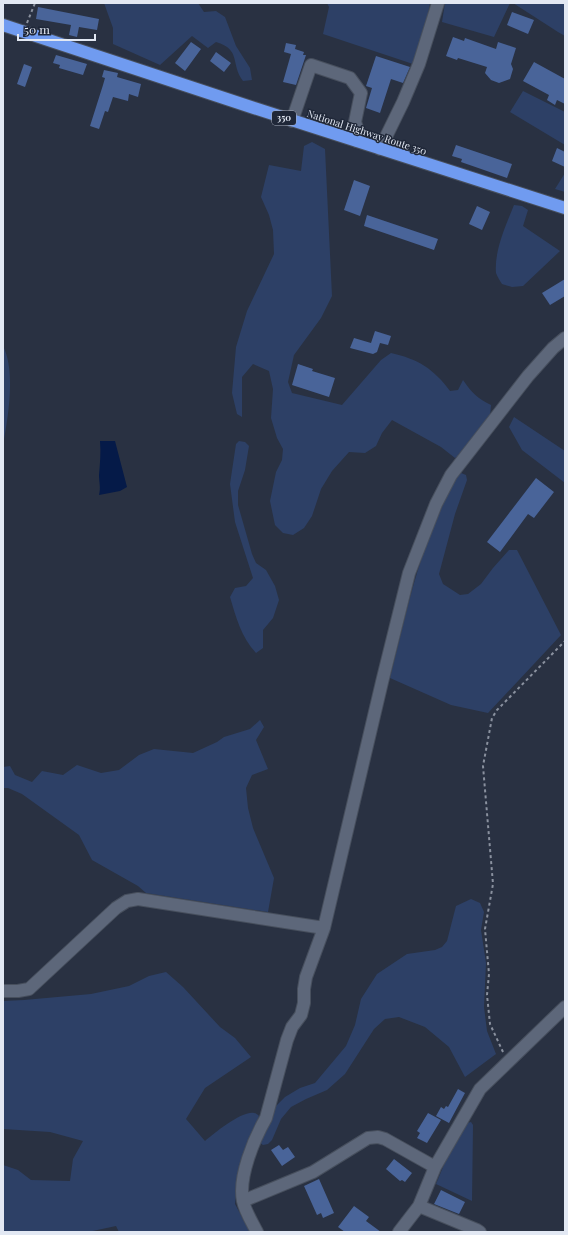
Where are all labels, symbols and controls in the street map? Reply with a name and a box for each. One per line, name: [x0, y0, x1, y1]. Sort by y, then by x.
scale bar: [18, 16, 95, 42]
text: 50 m: [24, 21, 50, 37]
street label: National Highway Route 350: [305, 106, 429, 158]
road number: 350: [272, 111, 296, 125]

